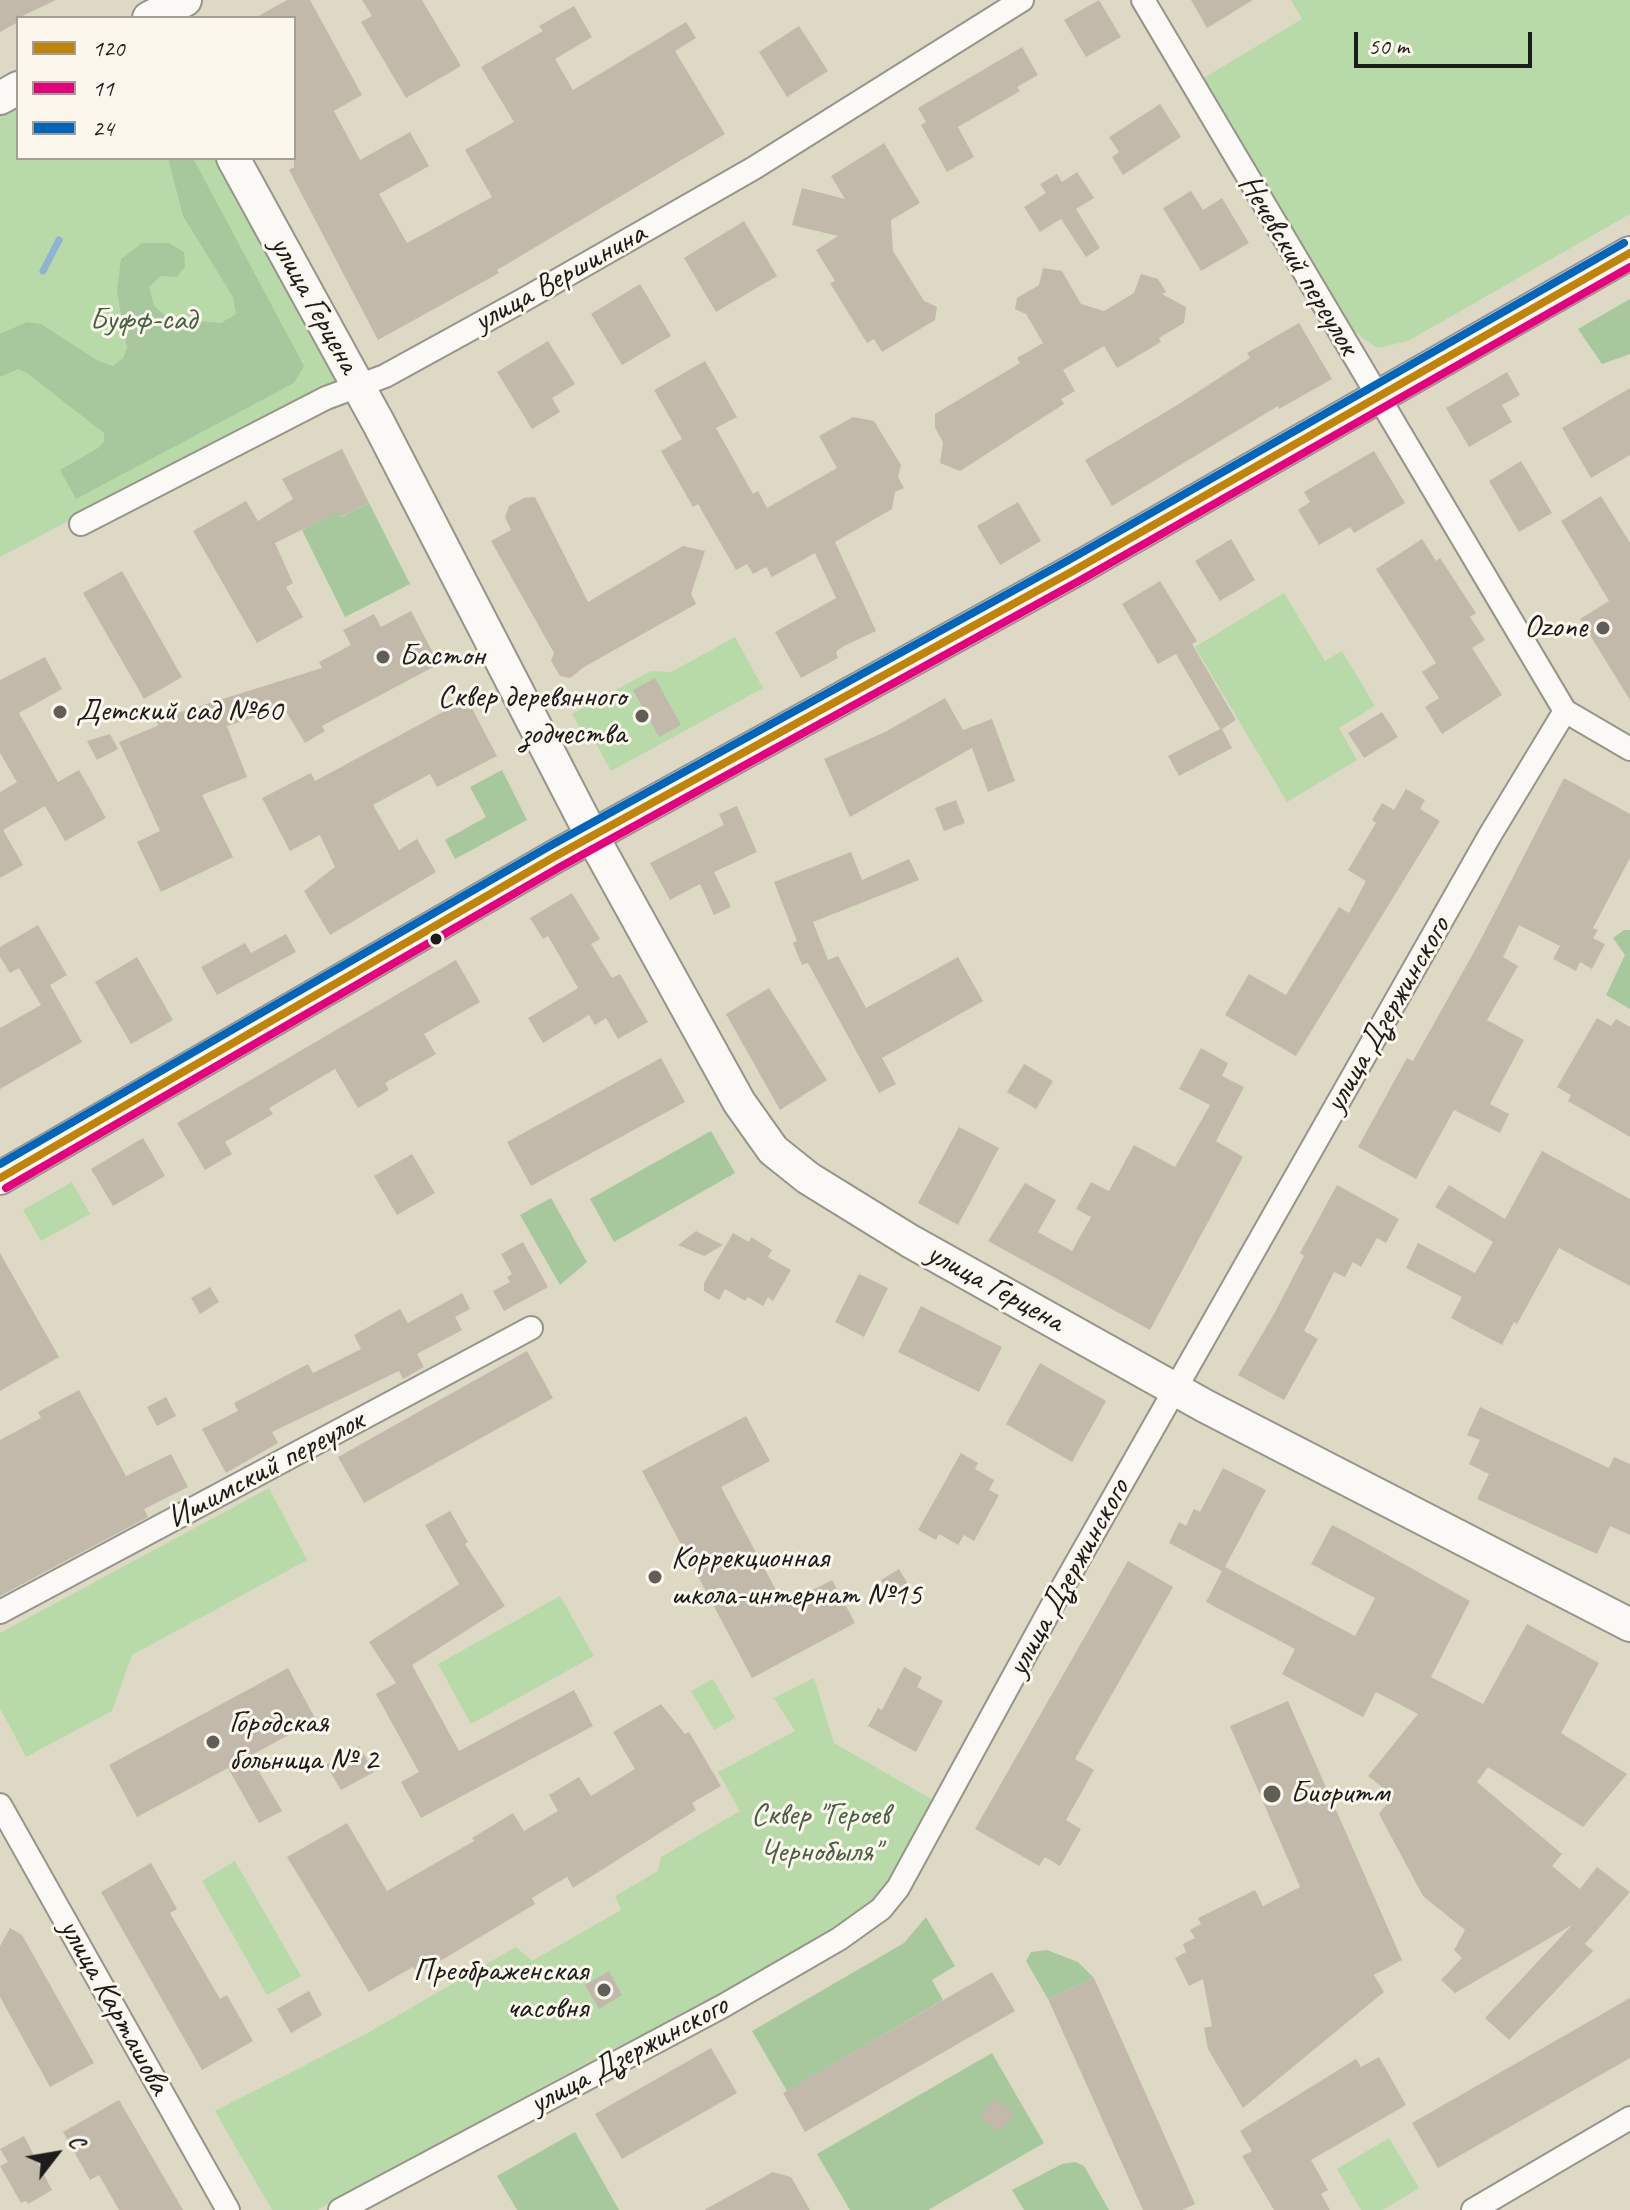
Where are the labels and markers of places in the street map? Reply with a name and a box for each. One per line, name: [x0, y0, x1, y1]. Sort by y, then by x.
place label: Ozone: [1524, 609, 1587, 647]
marker: Ozone: [1594, 619, 1612, 637]
place label: Бастон: [399, 638, 485, 676]
marker: Бастон: [374, 648, 392, 666]
place label: Сквер деревянного зодчества: [437, 679, 626, 754]
place label: Детский сад №60: [76, 693, 282, 731]
marker: Детский сад №60: [51, 703, 69, 721]
marker: Сквер деревянного зодчества: [633, 707, 651, 725]
unlabelled marker: [428, 931, 444, 947]
place label: Коррекционная школа-интернат №15: [671, 1540, 922, 1615]
marker: Коррекционная школа-интернат №15: [646, 1568, 664, 1586]
place label: Городская больница № 2: [229, 1705, 378, 1780]
marker: Городская больница № 2: [204, 1733, 222, 1751]
place label: Биоритм: [1290, 1775, 1389, 1813]
marker: Биоритм: [1261, 1783, 1283, 1805]
place label: Преображенская часовня: [413, 1953, 588, 2028]
marker: Преображенская часовня: [595, 1981, 613, 1999]

